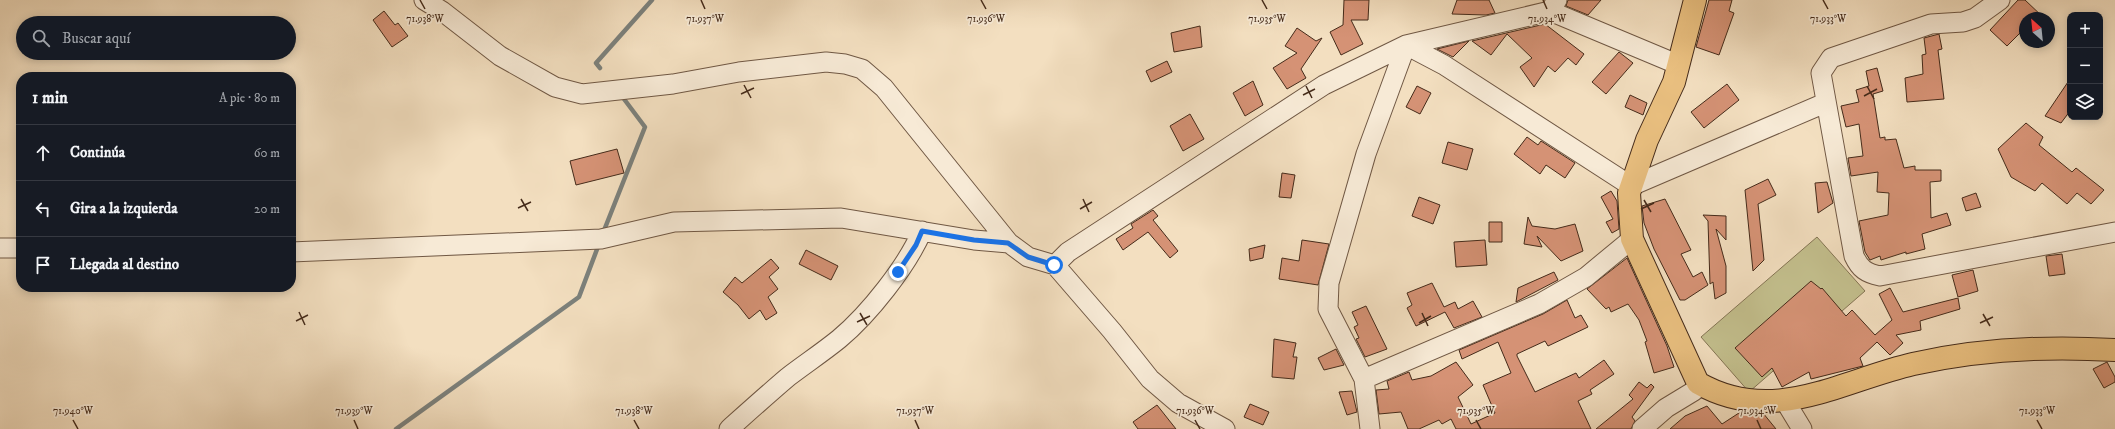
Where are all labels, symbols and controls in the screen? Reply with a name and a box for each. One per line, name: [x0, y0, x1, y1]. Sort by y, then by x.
north arrow: [2019, 12, 2055, 48]
map controls: [2067, 12, 2103, 120]
button: +: [2067, 12, 2103, 48]
text: 71.938°W: [406, 13, 445, 25]
text: 71.937°W: [686, 13, 725, 25]
text: 71.936°W: [967, 13, 1006, 25]
text: 71.935°W: [1248, 13, 1287, 25]
text: 71.934°W: [1528, 13, 1567, 25]
text: 71.933°W: [1810, 13, 1847, 25]
search box: [16, 16, 296, 60]
icon: search: [30, 27, 52, 49]
text: Buscar aquí: [62, 29, 130, 48]
button: −: [2067, 48, 2103, 84]
button: layers: [2067, 84, 2103, 120]
text: 1 min: [32, 87, 68, 109]
text: A pie · 80 m: [219, 90, 280, 106]
icon: ahead: [32, 142, 54, 164]
text: Continúa: [70, 143, 125, 162]
text: 60 m: [254, 145, 280, 161]
icon: left: [32, 198, 54, 220]
text: Gira a la izquierda: [70, 199, 178, 218]
text: 20 m: [254, 201, 280, 217]
icon: arrive: [32, 254, 54, 276]
text: Llegada al destino: [70, 255, 179, 274]
route start: [1045, 256, 1063, 274]
route end: [889, 263, 907, 281]
text: 71.940°W: [53, 405, 94, 417]
text: 71.939°W: [335, 405, 374, 417]
text: 71.938°W: [615, 405, 654, 417]
text: 71.937°W: [896, 405, 935, 417]
text: 71.936°W: [1176, 405, 1215, 417]
text: 71.935°W: [1457, 405, 1496, 417]
text: 71.934°W: [1738, 405, 1777, 417]
text: 71.933°W: [2019, 405, 2056, 417]

